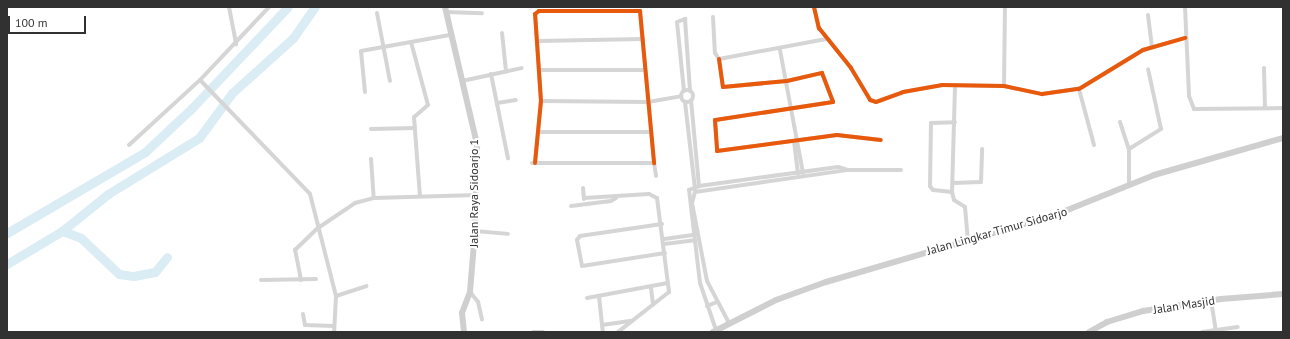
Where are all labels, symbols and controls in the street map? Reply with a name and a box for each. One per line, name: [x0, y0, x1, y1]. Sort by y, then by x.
scale bar: [10, 8, 88, 34]
text: 100 m: [15, 15, 48, 30]
street label: Jalan Raya Sidoarjo 1: [467, 139, 481, 247]
street label: Jalan Lingkar Timur Sidoarjo: [925, 204, 1069, 258]
street label: Jalan Masjid: [1152, 293, 1216, 317]

